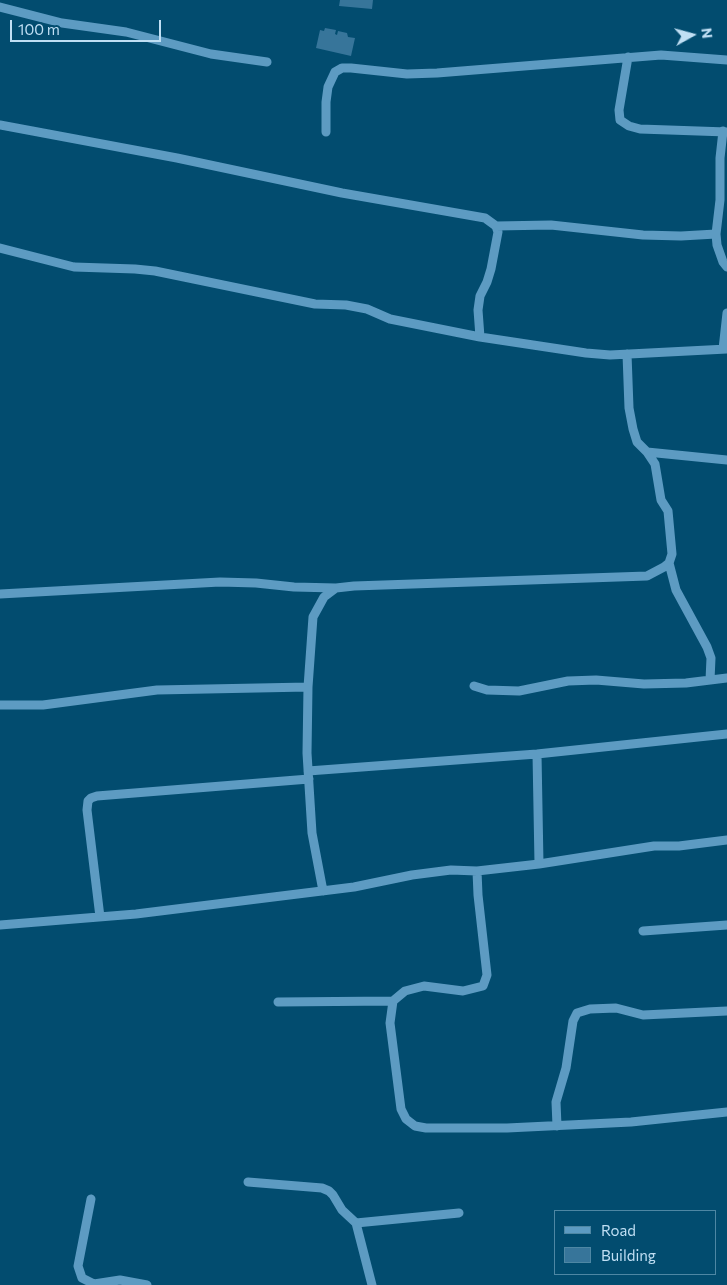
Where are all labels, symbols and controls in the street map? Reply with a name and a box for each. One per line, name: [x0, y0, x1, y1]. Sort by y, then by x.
scale bar: [12, 10, 164, 42]
north arrow: [667, 10, 717, 60]
text: 100 m: [18, 20, 60, 38]
text: N: [698, 27, 716, 39]
legend: [554, 1210, 717, 1275]
text: Road: [601, 1221, 636, 1239]
text: Building: [601, 1246, 656, 1264]

